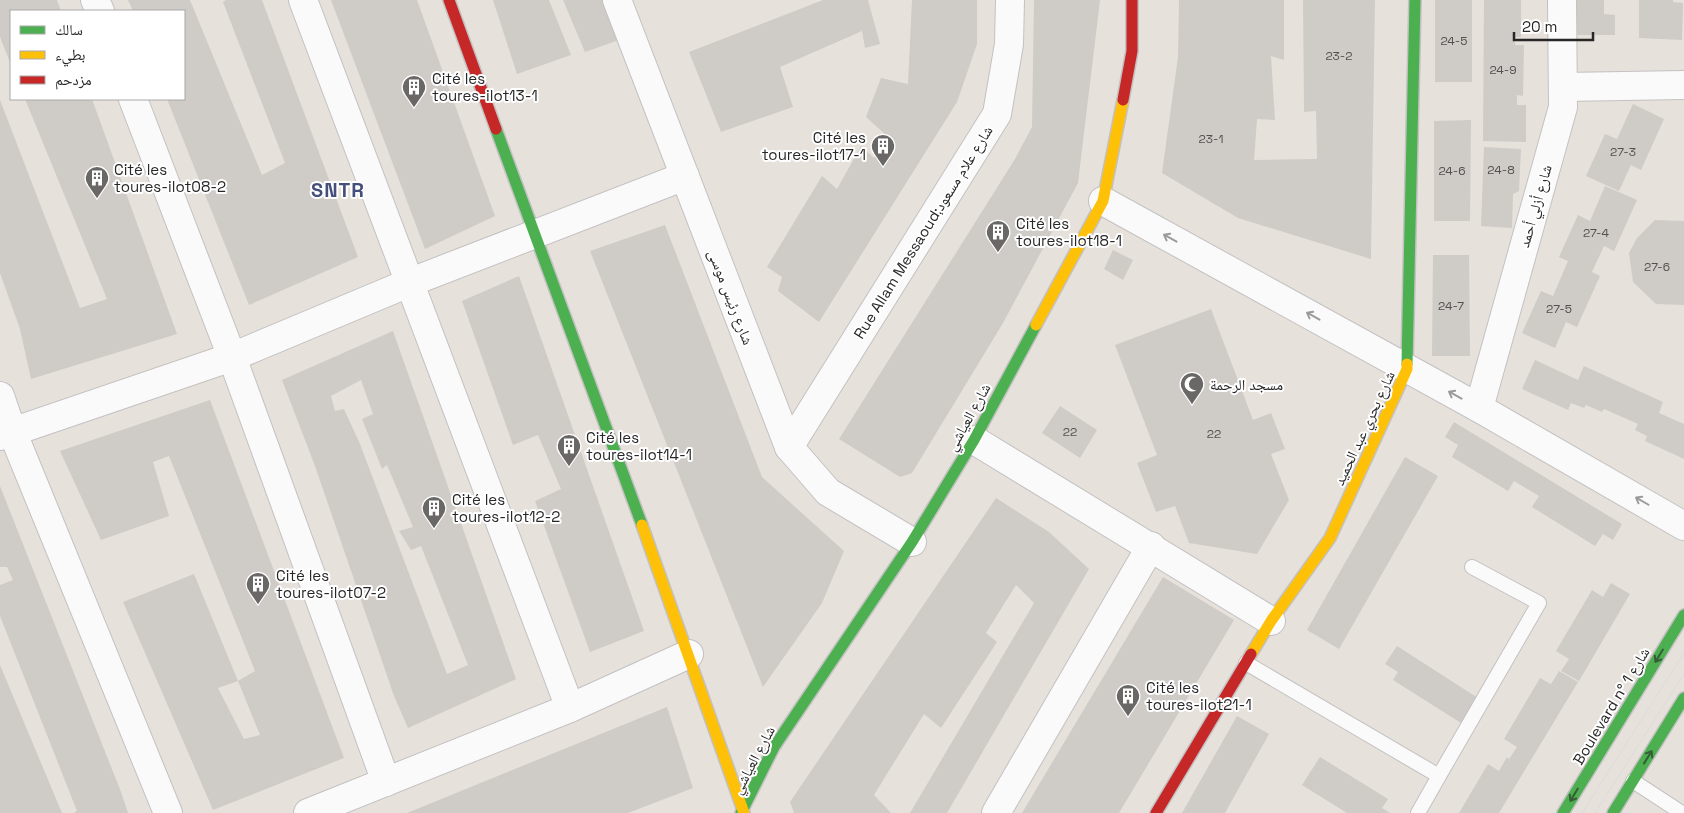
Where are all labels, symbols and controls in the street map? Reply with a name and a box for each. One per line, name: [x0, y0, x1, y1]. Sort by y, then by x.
legend: [10, 10, 185, 100]
scale bar: [1514, 10, 1593, 42]
text: 20 m: [1522, 17, 1557, 36]
text: سالك: [55, 20, 83, 39]
house number: 24-5: [1440, 33, 1468, 49]
text: بطيء: [55, 45, 85, 67]
house number: 23-2: [1325, 48, 1353, 64]
house number: 24-9: [1489, 62, 1517, 78]
place label: Cité les toures-ilot13-1: [432, 69, 538, 105]
text: مزدحم: [55, 70, 92, 90]
building icon: Cité les toures-ilot13-1: [401, 74, 427, 108]
street label: Rue Allam Messaoud;شارع علام مسعود: [849, 122, 998, 343]
place label: Cité les toures-ilot17-1: [762, 128, 866, 164]
house number: 23-1: [1199, 131, 1223, 147]
building icon: Cité les toures-ilot17-1: [870, 133, 896, 167]
house number: 27-3: [1610, 144, 1636, 160]
place label: Cité les toures-ilot08-2: [114, 160, 226, 196]
house number: 24-8: [1487, 162, 1515, 178]
street label: شارع أزلي أحمد: [1514, 162, 1559, 250]
house number: 24-6: [1438, 163, 1466, 179]
building icon: Cité les toures-ilot08-2: [84, 165, 110, 199]
district label: SNTR: [311, 177, 365, 203]
place label: Cité les toures-ilot18-1: [1016, 214, 1122, 250]
building icon: Cité les toures-ilot18-1: [985, 219, 1011, 253]
house number: 27-4: [1583, 225, 1610, 241]
one-way arrow: [1163, 233, 1178, 243]
street label: شارع رئيس موسى: [703, 247, 758, 348]
house number: 27-6: [1644, 259, 1670, 275]
house number: 24-7: [1438, 298, 1464, 314]
house number: 27-5: [1546, 301, 1572, 317]
one-way arrow: [1306, 311, 1320, 321]
street label: شارع بحري عبد الحميد: [1329, 368, 1401, 489]
mosque icon: مسجد الرحمة: [1179, 371, 1205, 405]
place label: مسجد الرحمة: [1210, 375, 1283, 394]
street label: شارع العياشي: [942, 380, 997, 456]
one-way arrow: [1448, 390, 1463, 399]
house number: 22: [1063, 424, 1077, 440]
house number: 22: [1207, 426, 1221, 442]
place label: Cité les toures-ilot14-1: [586, 428, 692, 464]
building icon: Cité les toures-ilot14-1: [556, 433, 582, 467]
place label: Cité les toures-ilot12-2: [452, 490, 560, 526]
building icon: Cité les toures-ilot12-2: [421, 495, 447, 529]
one-way arrow: [1635, 496, 1649, 506]
place label: Cité les toures-ilot07-2: [276, 566, 386, 602]
building icon: Cité les toures-ilot07-2: [245, 571, 271, 605]
street label: Boulevard n° شارع 1: [1568, 644, 1654, 769]
one-way arrow: [1653, 649, 1663, 663]
place label: Cité les toures-ilot21-1: [1146, 678, 1252, 714]
building icon: Cité les toures-ilot21-1: [1115, 683, 1141, 717]
street label: شارع العياشي: [727, 722, 781, 799]
one-way arrow: [1643, 750, 1653, 764]
one-way arrow: [1568, 787, 1578, 801]

